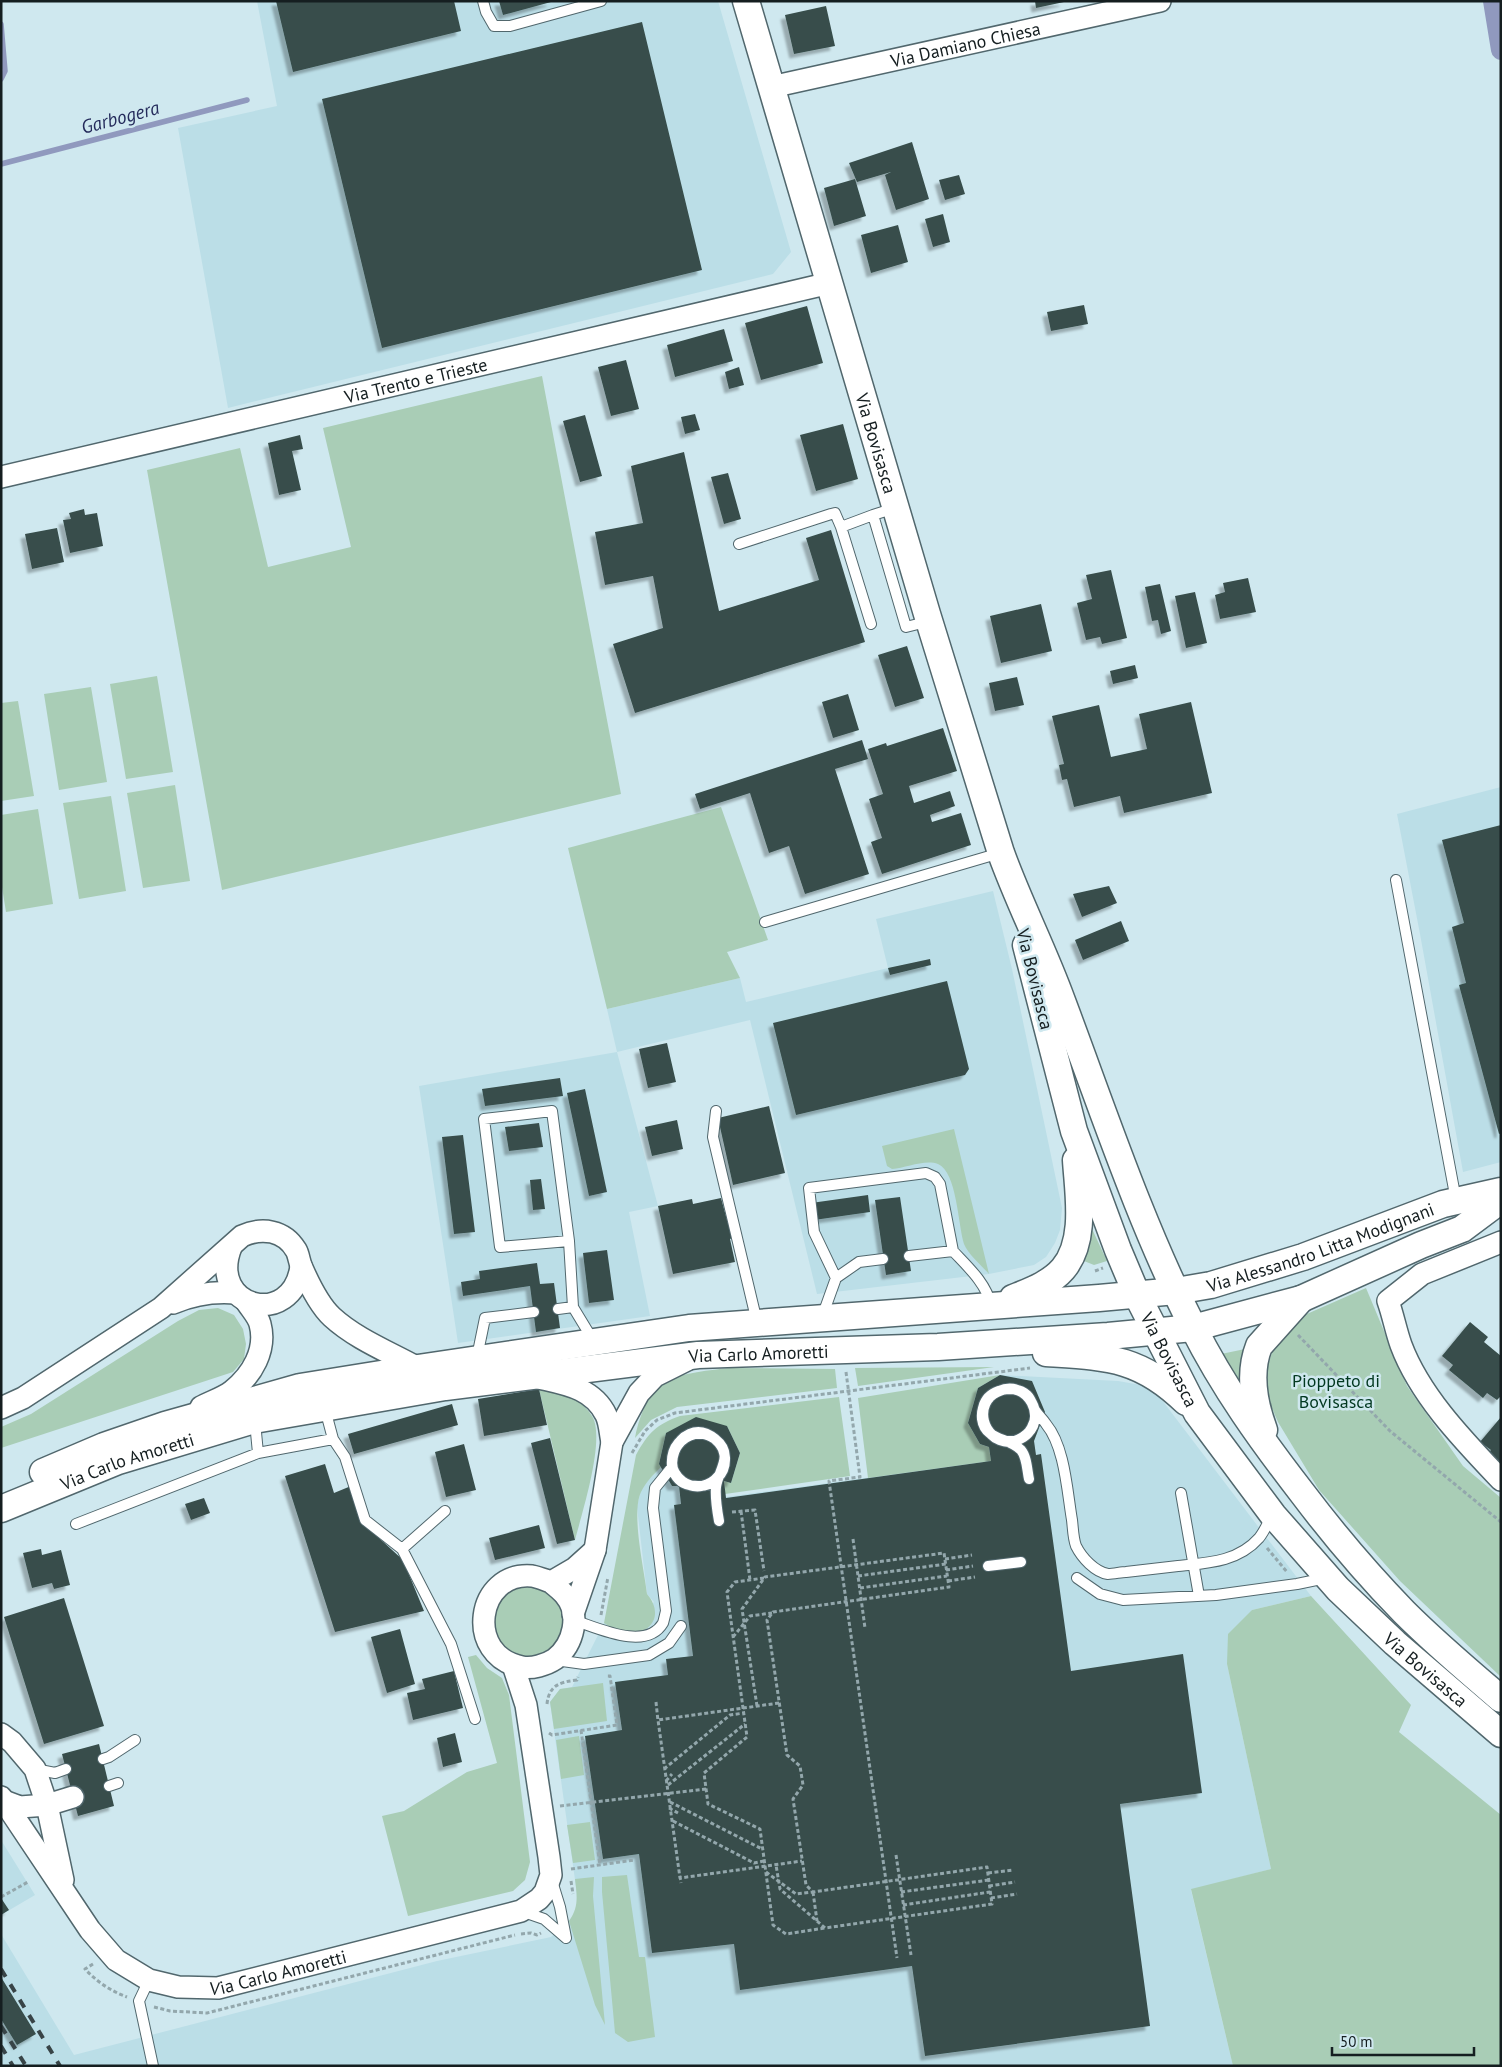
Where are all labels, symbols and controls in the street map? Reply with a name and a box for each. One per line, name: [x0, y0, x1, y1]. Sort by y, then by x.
street label: Via Damiano Chiesa: [887, 16, 1042, 72]
water label: Garbogera: [78, 95, 162, 139]
street label: Via Trento e Trieste: [341, 352, 490, 408]
street label: Via Bovisasca: [851, 389, 902, 496]
street label: Via Bovisasca: [1011, 925, 1059, 1032]
street label: Via Alessandro Litta Modignani: [1203, 1197, 1437, 1297]
street label: Via Bovisasca: [1136, 1307, 1203, 1411]
street label: Via Carlo Amoretti: [686, 1339, 829, 1368]
park label: Pioppeto di Bovisasca: [1292, 1369, 1380, 1413]
street label: Via Carlo Amoretti: [56, 1427, 197, 1495]
street label: Via Bovisasca: [1378, 1626, 1473, 1712]
street label: Via Carlo Amoretti: [208, 1944, 349, 2000]
scale bar: [1332, 2024, 1474, 2056]
text: 50 m: [1340, 2032, 1373, 2051]

